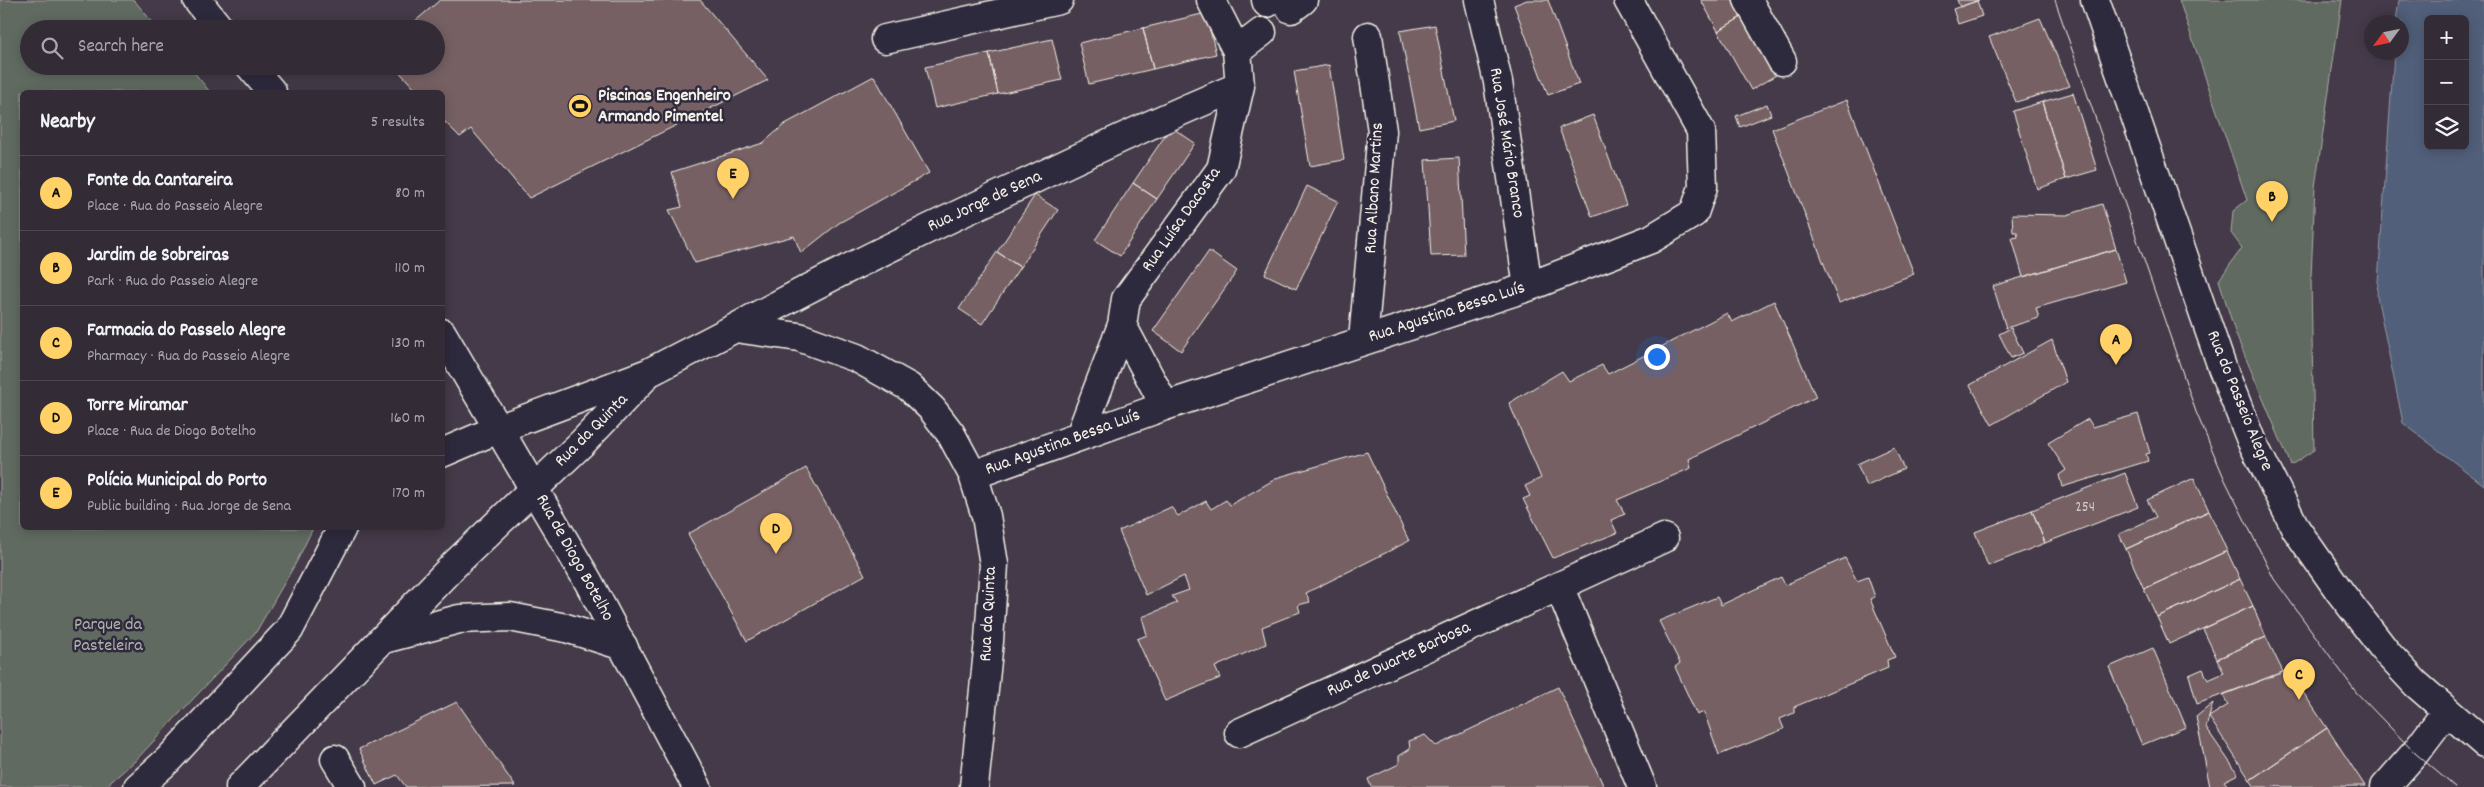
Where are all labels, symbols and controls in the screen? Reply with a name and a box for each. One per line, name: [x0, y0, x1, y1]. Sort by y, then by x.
north arrow: [2364, 15, 2409, 60]
map controls: [2424, 15, 2469, 150]
button: +: [2424, 15, 2469, 60]
search box: [20, 20, 445, 75]
icon: search: [38, 34, 66, 62]
text: Search here: [78, 34, 164, 61]
button: −: [2424, 60, 2469, 105]
street label: Rua José Mário Branco: [1482, 66, 1530, 220]
place label: Piscinas Engenheiro Armando Pimentel: [598, 84, 731, 130]
sports icon: Piscinas Engenheiro Armando Pimentel: [567, 93, 593, 119]
button: layers: [2424, 105, 2469, 150]
text: Nearby: [40, 108, 95, 138]
text: 5 results: [371, 111, 425, 134]
street label: Rua Albano Martins: [1359, 122, 1391, 254]
pin: E: [717, 158, 749, 199]
street label: Rua Luísa Dacosta: [1136, 162, 1228, 278]
street label: Rua Jorge de Sena: [924, 164, 1047, 239]
text: Fonte da Cantareira: [87, 168, 232, 195]
pin: B: [2256, 181, 2288, 222]
text: A: [52, 182, 60, 205]
text: 80 m: [395, 182, 425, 205]
text: Place · Rua do Passeio Alegre: [87, 195, 263, 218]
text: Jardim de Sobreiras: [87, 243, 229, 270]
text: B: [52, 257, 60, 280]
text: 110 m: [395, 257, 425, 280]
text: Park · Rua do Passeio Alegre: [87, 270, 258, 293]
street label: Rua Agustina Bessa Luís: [1366, 276, 1528, 350]
text: Farmacia do Passelo Alegre: [87, 318, 286, 345]
pin: A: [2100, 324, 2132, 365]
street label: Rua do Passeio Alegre: [2199, 327, 2279, 475]
text: C: [52, 332, 60, 355]
text: 130 m: [391, 332, 425, 355]
your location: [1644, 344, 1670, 370]
text: Pharmacy · Rua do Passeio Alegre: [87, 345, 290, 368]
street label: Rua da Quinta: [550, 388, 635, 473]
text: Torre Miramar: [87, 393, 188, 420]
street label: Rua Agustina Bessa Luís: [982, 403, 1144, 483]
text: D: [52, 407, 60, 430]
text: 160 m: [390, 407, 425, 430]
text: Place · Rua de Diogo Botelho: [87, 420, 256, 443]
text: Polícia Municipal do Porto: [87, 468, 267, 495]
text: E: [52, 482, 60, 505]
text: 170 m: [392, 482, 425, 505]
street label: Rua de Diogo Botelho: [529, 490, 619, 626]
text: Public building · Rua Jorge de Sena: [87, 495, 291, 518]
house number: 254: [2075, 497, 2095, 519]
pin: D: [760, 513, 792, 554]
street label: Rua da Quinta: [974, 565, 1004, 662]
park label: Parque da Pasteleira: [73, 613, 143, 659]
street label: Rua de Duarte Barbosa: [1323, 615, 1475, 704]
pin: C: [2283, 659, 2315, 700]

